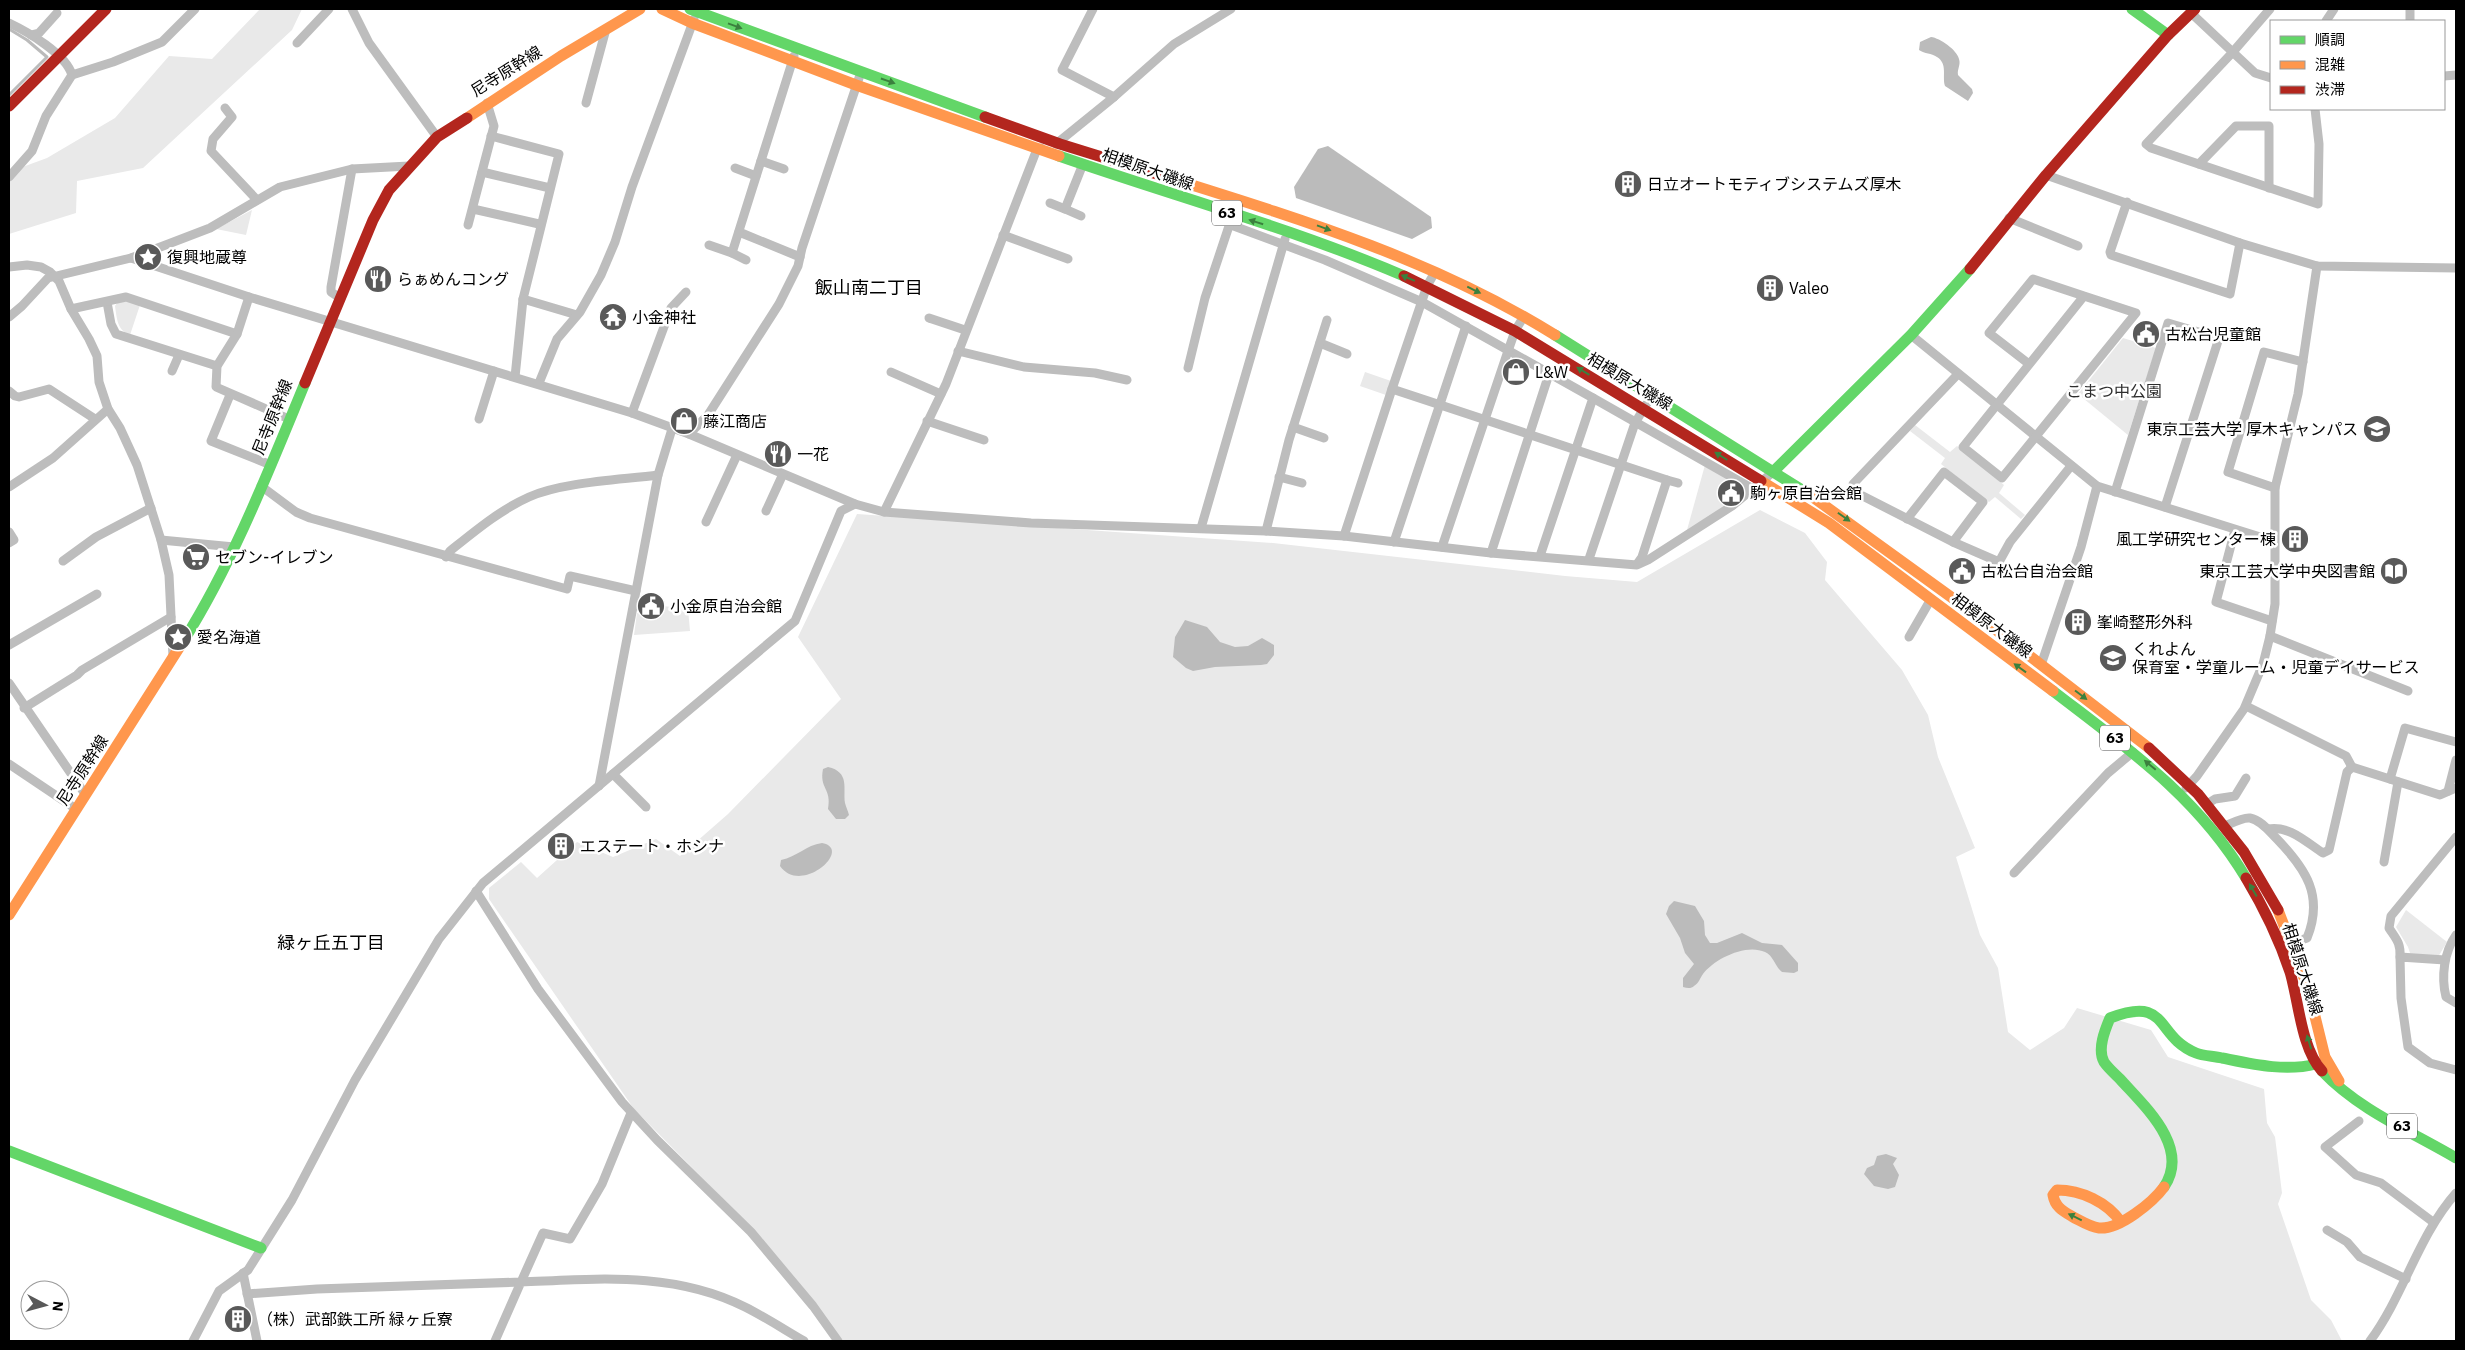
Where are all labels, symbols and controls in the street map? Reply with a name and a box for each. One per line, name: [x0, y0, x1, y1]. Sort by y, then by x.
legend: [2270, 20, 2445, 110]
one-way arrow: [728, 22, 743, 30]
text: 順調: [2315, 30, 2345, 49]
street label: 尼寺原幹線: [467, 41, 545, 101]
text: 混雑: [2315, 55, 2345, 74]
one-way arrow: [881, 77, 896, 85]
text: 渋滞: [2315, 80, 2345, 99]
street label: 相模原大磯線: [1099, 144, 1197, 194]
building icon: 日立オートモティブシステムズ厚木: [1613, 169, 1643, 199]
place label: 日立オートモティブシステムズ厚木: [1647, 174, 1902, 194]
road number: 63: [1212, 200, 1242, 226]
one-way arrow: [1248, 218, 1263, 226]
one-way arrow: [1317, 224, 1332, 232]
place icon: 復興地蔵尊: [133, 242, 163, 272]
place label: 復興地蔵尊: [167, 247, 247, 267]
restaurant icon: らぁめんコング: [363, 264, 393, 294]
place label: らぁめんコング: [397, 269, 509, 289]
building icon: Valeo: [1755, 273, 1785, 303]
one-way arrow: [1401, 274, 1416, 281]
district label: 飯山南二丁目: [815, 276, 923, 299]
place label: Valeo: [1789, 278, 1829, 298]
one-way arrow: [1467, 287, 1481, 295]
temple icon: 小金神社: [598, 302, 628, 332]
place label: 小金神社: [632, 307, 696, 327]
public building icon: 古松台児童館: [2131, 319, 2161, 349]
place label: 古松台児童館: [2165, 324, 2261, 344]
street label: 相模原大磯線: [1584, 348, 1676, 414]
shop icon: L&W: [1501, 357, 1531, 387]
place label: L&W: [1535, 362, 1568, 382]
one-way arrow: [1576, 366, 1589, 375]
street label: 尼寺原幹線: [248, 376, 296, 458]
park label: こまつ中公園: [2066, 381, 2162, 401]
shop icon: 藤江商店: [669, 406, 699, 436]
place label: 藤江商店: [703, 411, 767, 431]
school or university icon: 東京工芸大学 厚木キャンパス: [2362, 414, 2392, 444]
place label: 東京工芸大学 厚木キャンパス: [2146, 419, 2358, 439]
restaurant icon: 一花: [763, 439, 793, 469]
place label: 一花: [797, 444, 829, 464]
one-way arrow: [1715, 451, 1728, 460]
public building icon: 駒ヶ原自治会館: [1716, 478, 1746, 508]
place label: 駒ヶ原自治会館: [1750, 483, 1862, 503]
one-way arrow: [1837, 512, 1851, 522]
building icon: 風工学研究センター棟: [2280, 524, 2310, 554]
place label: 風工学研究センター棟: [2116, 529, 2276, 549]
supermarket icon: セブン-イレブン: [181, 542, 211, 572]
place label: セブン-イレブン: [215, 547, 333, 567]
public building icon: 古松台自治会館: [1947, 556, 1977, 586]
library icon: 東京工芸大学中央図書館: [2379, 556, 2409, 586]
place label: 古松台自治会館: [1981, 561, 2093, 581]
place label: 東京工芸大学中央図書館: [2199, 561, 2375, 581]
street label: 相模原大磯線: [1948, 588, 2036, 662]
public building icon: 小金原自治会館: [636, 591, 666, 621]
place label: 小金原自治会館: [670, 596, 782, 616]
building icon: 峯崎整形外科: [2063, 607, 2093, 637]
place label: 峯崎整形外科: [2097, 612, 2193, 632]
place icon: 愛名海道: [163, 622, 193, 652]
place label: 愛名海道: [197, 627, 261, 647]
place label: くれよん 保育室・学童ルーム・児童デイサービス: [2132, 639, 2420, 677]
school or university icon: くれよん 保育室・学童ルーム・児童デイサービス: [2098, 643, 2128, 673]
one-way arrow: [2013, 663, 2027, 673]
one-way arrow: [2074, 690, 2087, 701]
road number: 63: [2100, 726, 2130, 750]
street label: 尼寺原幹線: [52, 731, 112, 809]
one-way arrow: [2144, 760, 2157, 771]
building icon: エステート・ホシナ: [546, 831, 576, 861]
place label: エステート・ホシナ: [580, 836, 724, 856]
one-way arrow: [2248, 884, 2257, 897]
street label: 相模原大磯線: [2279, 920, 2327, 1018]
district label: 緑ヶ丘五丁目: [277, 931, 385, 954]
one-way arrow: [2305, 1034, 2312, 1049]
road number: 63: [2387, 1114, 2417, 1138]
one-way arrow: [2068, 1213, 2082, 1221]
north arrow: [20, 1280, 70, 1330]
text: N: [48, 1300, 67, 1312]
building icon: （株）武部鉄工所 緑ヶ丘寮: [223, 1304, 253, 1334]
place label: （株）武部鉄工所 緑ヶ丘寮: [257, 1309, 453, 1329]

